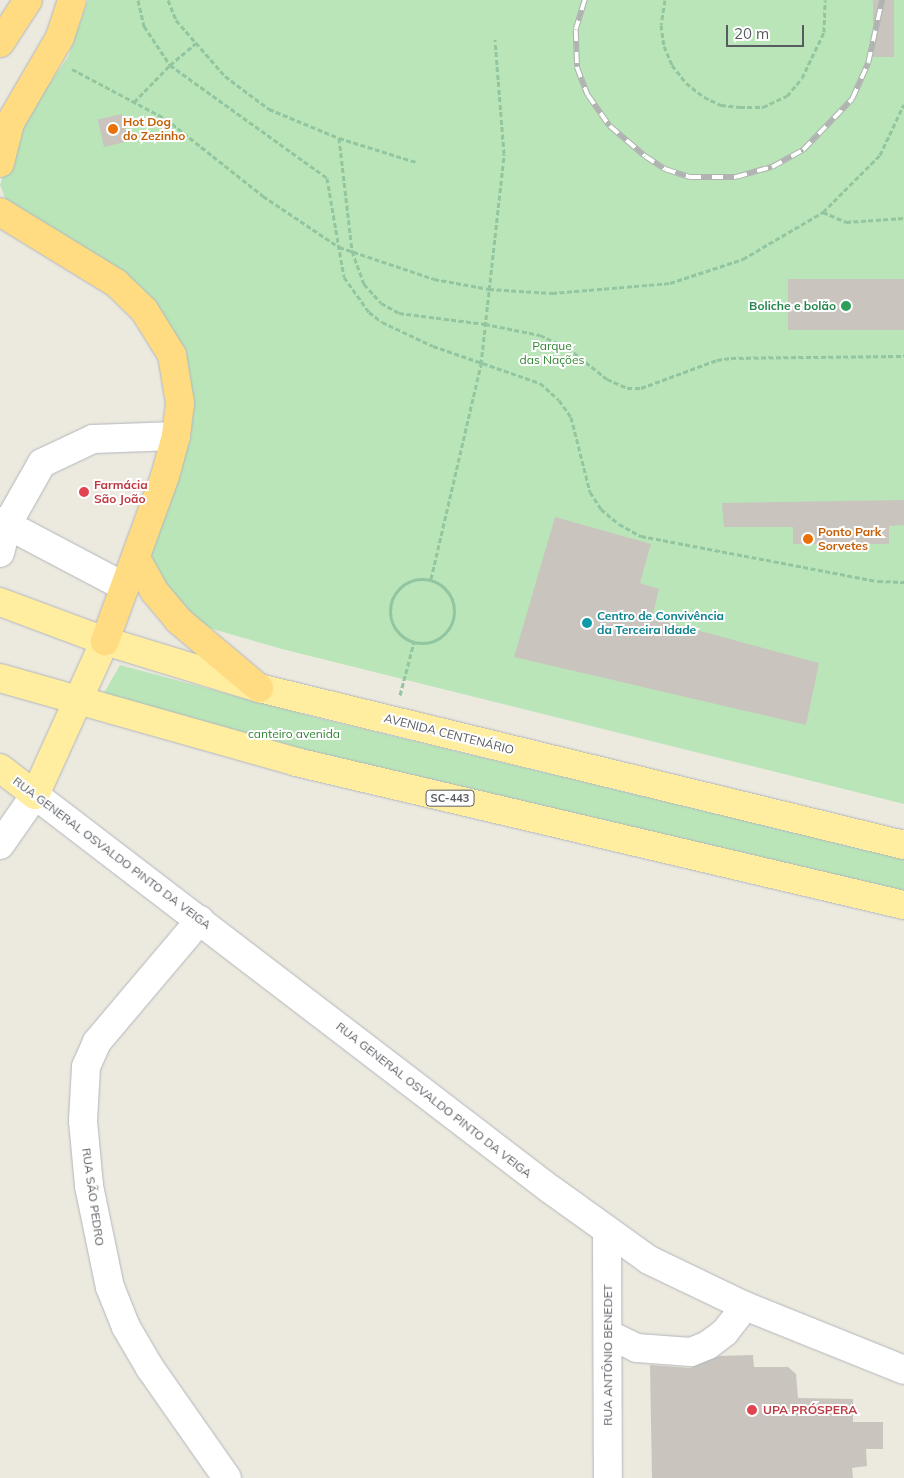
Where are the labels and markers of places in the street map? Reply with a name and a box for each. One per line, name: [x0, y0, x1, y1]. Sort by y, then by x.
place label: Hot Dog do Zezinho: [123, 115, 185, 143]
marker: Hot Dog do Zezinho: [107, 123, 119, 135]
place label: Boliche e bolão: [749, 299, 836, 313]
marker: Boliche e bolão: [840, 300, 852, 312]
place label: Farmácia São João: [94, 478, 148, 506]
marker: Farmácia São João: [78, 486, 90, 498]
place label: Ponto Park Sorvetes: [818, 525, 881, 553]
marker: Ponto Park Sorvetes: [802, 533, 814, 545]
place label: Centro de Convivência da Terceira Idade: [597, 609, 724, 637]
marker: Centro de Convivência da Terceira Idade: [581, 617, 593, 629]
marker: UPA PRÓSPERA: [745, 1403, 759, 1417]
place label: UPA PRÓSPERA: [763, 1403, 857, 1417]

